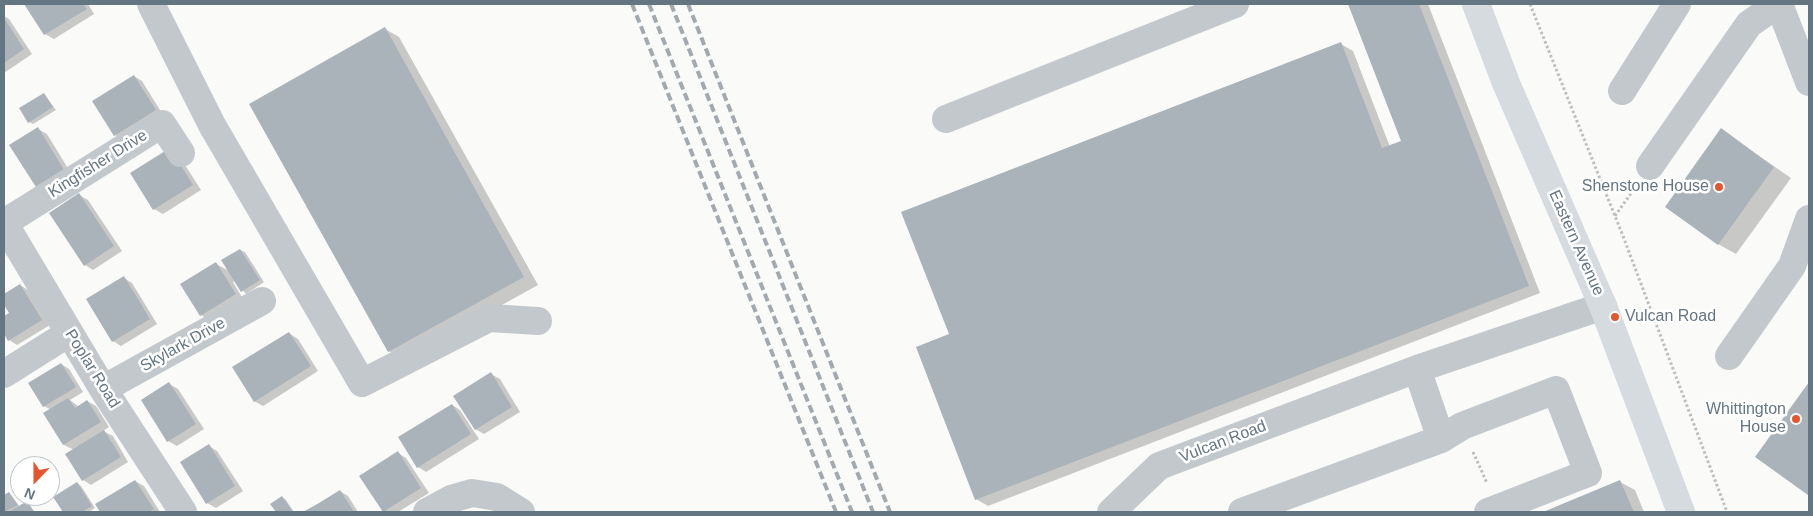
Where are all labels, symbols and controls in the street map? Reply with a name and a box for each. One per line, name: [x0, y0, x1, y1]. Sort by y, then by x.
street label: Kingfisher Drive: [45, 126, 151, 202]
place label: Shenstone House: [1582, 177, 1709, 197]
marker: Shenstone House: [1713, 181, 1725, 193]
street label: Eastern Avenue: [1544, 187, 1608, 299]
place label: Vulcan Road: [1625, 307, 1716, 327]
marker: Vulcan Road: [1609, 311, 1621, 323]
street label: Skylark Drive: [137, 314, 229, 376]
street label: Poplar Road: [60, 326, 124, 412]
place label: Whittington House: [1706, 400, 1786, 438]
marker: Whittington House: [1790, 413, 1802, 425]
street label: Vulcan Road: [1177, 417, 1269, 467]
north arrow: [10, 456, 60, 506]
text: N: [22, 485, 37, 503]

